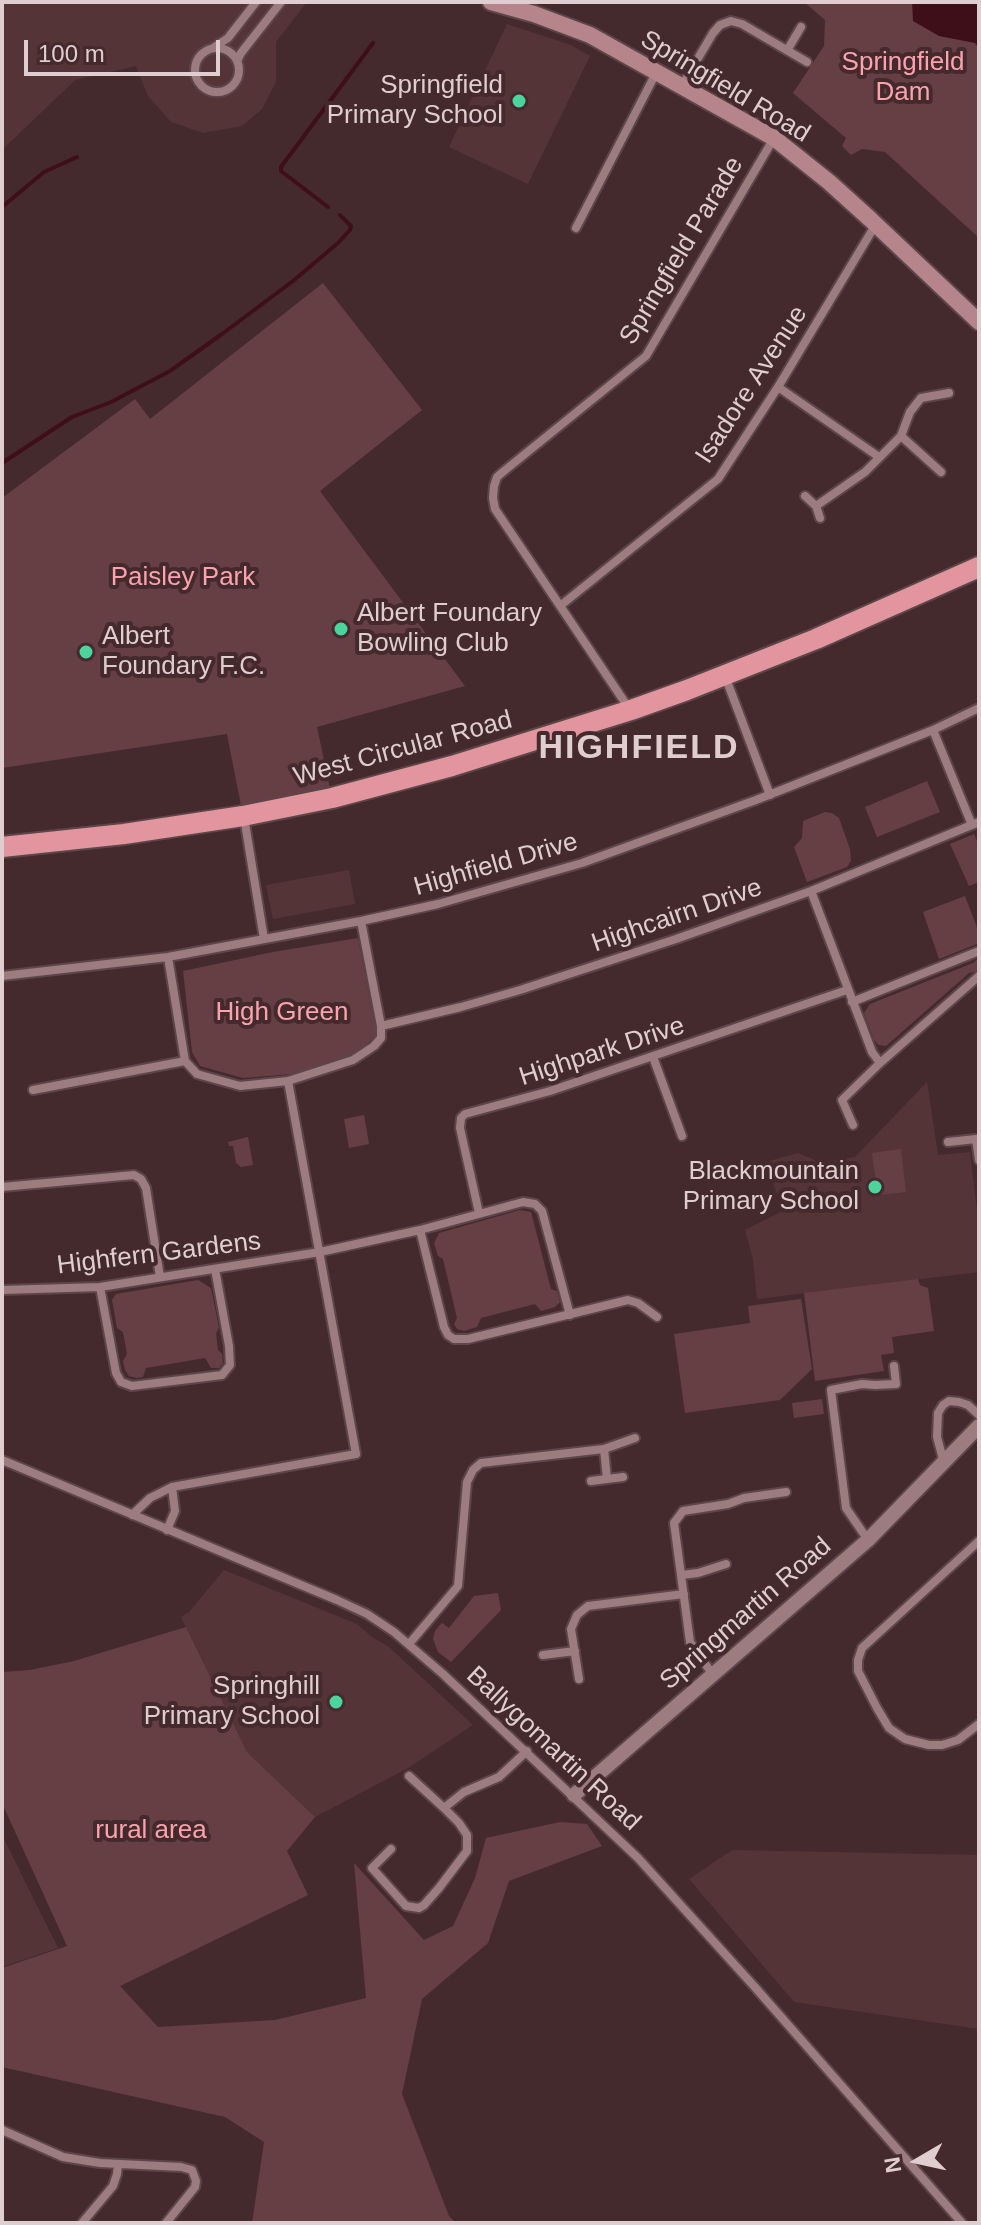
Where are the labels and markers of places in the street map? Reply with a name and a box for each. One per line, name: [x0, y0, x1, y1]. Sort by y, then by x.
place label: Springfield Primary School: [327, 70, 503, 132]
marker: Springfield Primary School: [510, 92, 528, 110]
place label: Albert Foundary Bowling Club: [357, 598, 542, 660]
marker: Albert Foundary Bowling Club: [332, 620, 350, 638]
place label: Albert Foundary F.C.: [102, 621, 265, 682]
marker: Albert Foundary F.C.: [77, 643, 95, 661]
place label: Blackmountain Primary School: [683, 1156, 859, 1218]
marker: Blackmountain Primary School: [866, 1178, 884, 1196]
place label: Springhill Primary School: [144, 1671, 320, 1732]
marker: Springhill Primary School: [327, 1693, 345, 1711]

